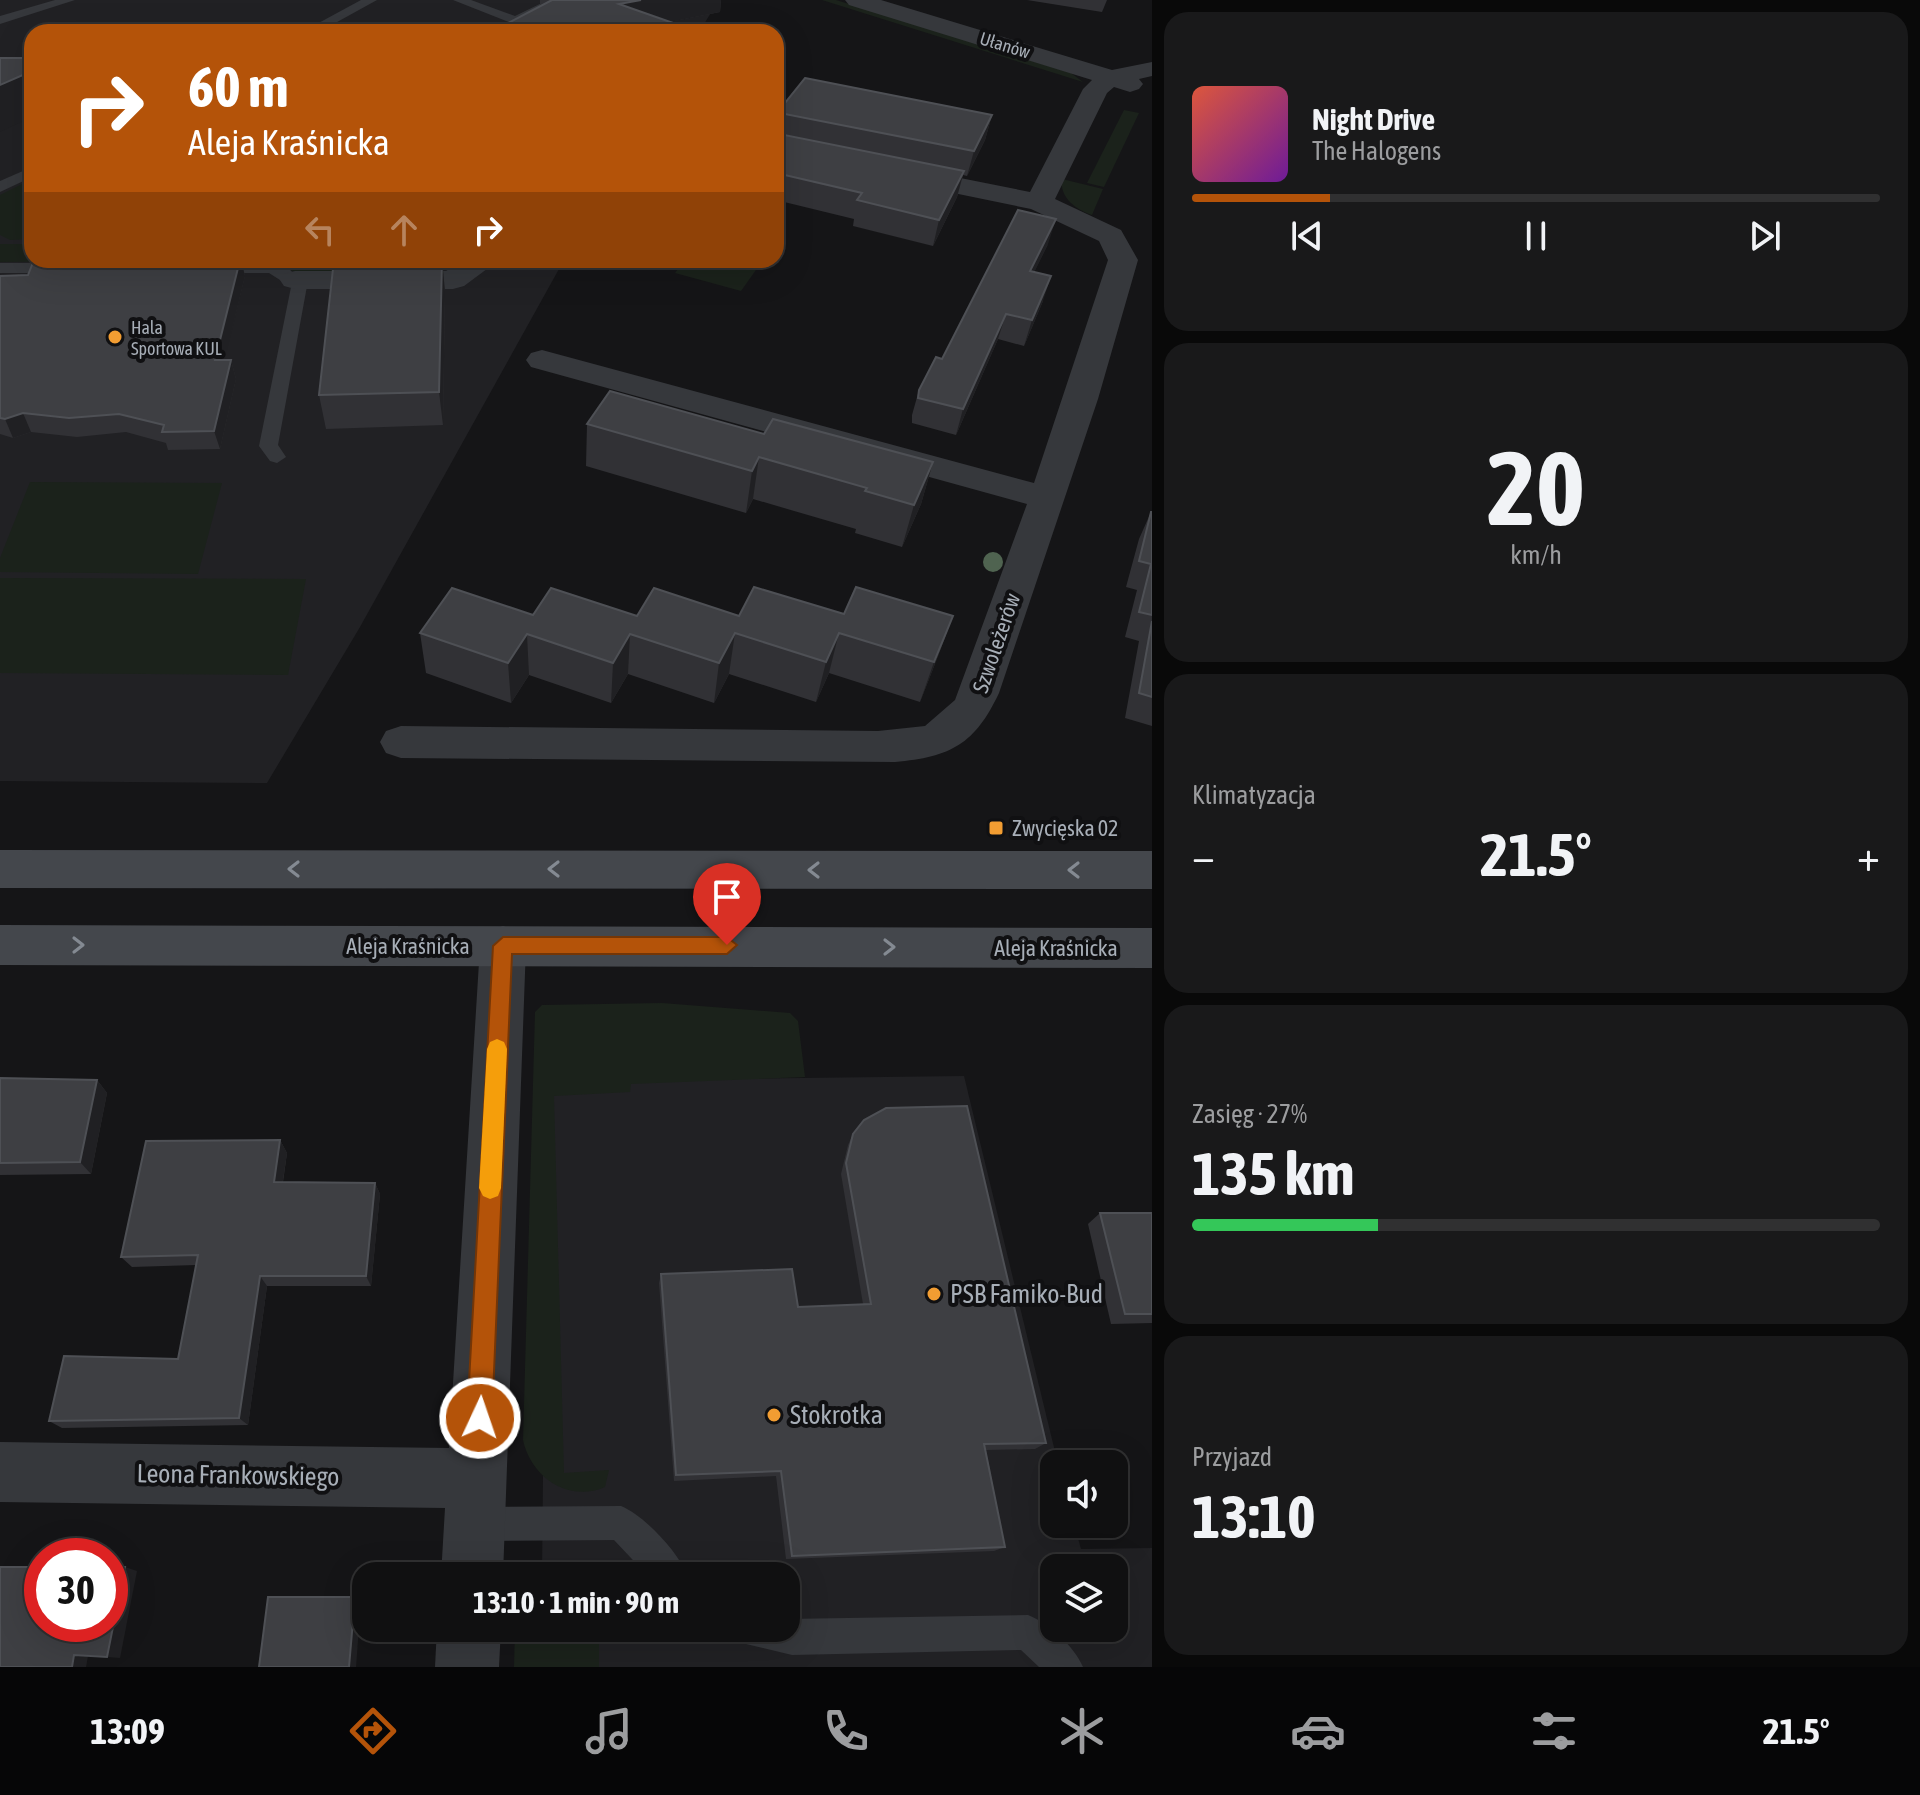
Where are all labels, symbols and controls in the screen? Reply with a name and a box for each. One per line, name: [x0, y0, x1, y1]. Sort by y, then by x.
street label: Ułanów: [977, 27, 1033, 63]
text: 60 m: [188, 55, 289, 119]
icon: right: [56, 56, 160, 160]
text: Night Drive: [1312, 102, 1435, 136]
text: Aleja Kraśnicka: [188, 121, 390, 163]
text: The Halogens: [1312, 136, 1441, 166]
icon: left: [298, 208, 342, 252]
icon: ahead: [382, 208, 426, 252]
icon: right: [466, 208, 510, 252]
icon: previous: [1285, 214, 1329, 258]
icon: pause: [1514, 214, 1558, 258]
icon: next: [1743, 214, 1787, 258]
place label: Hala Sportowa KUL: [131, 317, 222, 359]
marker: Hala Sportowa KUL: [106, 328, 124, 346]
text: 20: [1487, 428, 1585, 547]
text: km/h: [1510, 540, 1562, 570]
street label: Szwoleżerów: [967, 590, 1025, 696]
text: Klimatyzacja: [1192, 780, 1316, 810]
place label: Zwycięska 02: [1012, 815, 1118, 841]
marker: Zwycięska 02: [987, 819, 1005, 837]
text: 21.5°: [1480, 820, 1592, 889]
text: −: [1192, 830, 1215, 880]
text: +: [1857, 830, 1880, 880]
one-way arrow: [287, 860, 300, 878]
one-way arrow: [547, 860, 560, 878]
one-way arrow: [807, 861, 820, 879]
one-way arrow: [1067, 861, 1080, 879]
pin: [693, 863, 761, 945]
icon: arrive: [705, 875, 749, 919]
street label: Aleja Kraśnicka: [346, 933, 470, 959]
street label: Aleja Kraśnicka: [994, 935, 1118, 961]
one-way arrow: [72, 936, 85, 954]
one-way arrow: [883, 938, 896, 955]
text: Zasięg · 27%: [1192, 1099, 1307, 1129]
text: 135 km: [1192, 1139, 1354, 1208]
place label: PSB Famiko-Bud: [950, 1279, 1103, 1309]
marker: PSB Famiko-Bud: [925, 1285, 943, 1303]
position arrow: [438, 1376, 522, 1460]
place label: Stokrotka: [790, 1400, 883, 1430]
marker: Stokrotka: [765, 1406, 783, 1424]
text: Przyjazd: [1192, 1442, 1272, 1472]
map controls: [1040, 1450, 1128, 1642]
button: sound: [1040, 1450, 1128, 1538]
street label: Leona Frankowskiego: [136, 1458, 340, 1492]
text: 13:10: [1192, 1482, 1315, 1551]
speed limit sign: 30: [24, 1538, 128, 1642]
button: layers: [1040, 1554, 1128, 1642]
text: 13:10 · 1 min · 90 m: [473, 1585, 679, 1619]
icon: directions: [345, 1703, 401, 1759]
icon: music: [581, 1703, 637, 1759]
icon: phone: [818, 1703, 874, 1759]
icon: climate: [1054, 1703, 1110, 1759]
icon: car: [1290, 1703, 1346, 1759]
icon: filters: [1526, 1703, 1582, 1759]
text: 13:09: [90, 1710, 165, 1752]
text: 21.5°: [1763, 1710, 1830, 1752]

